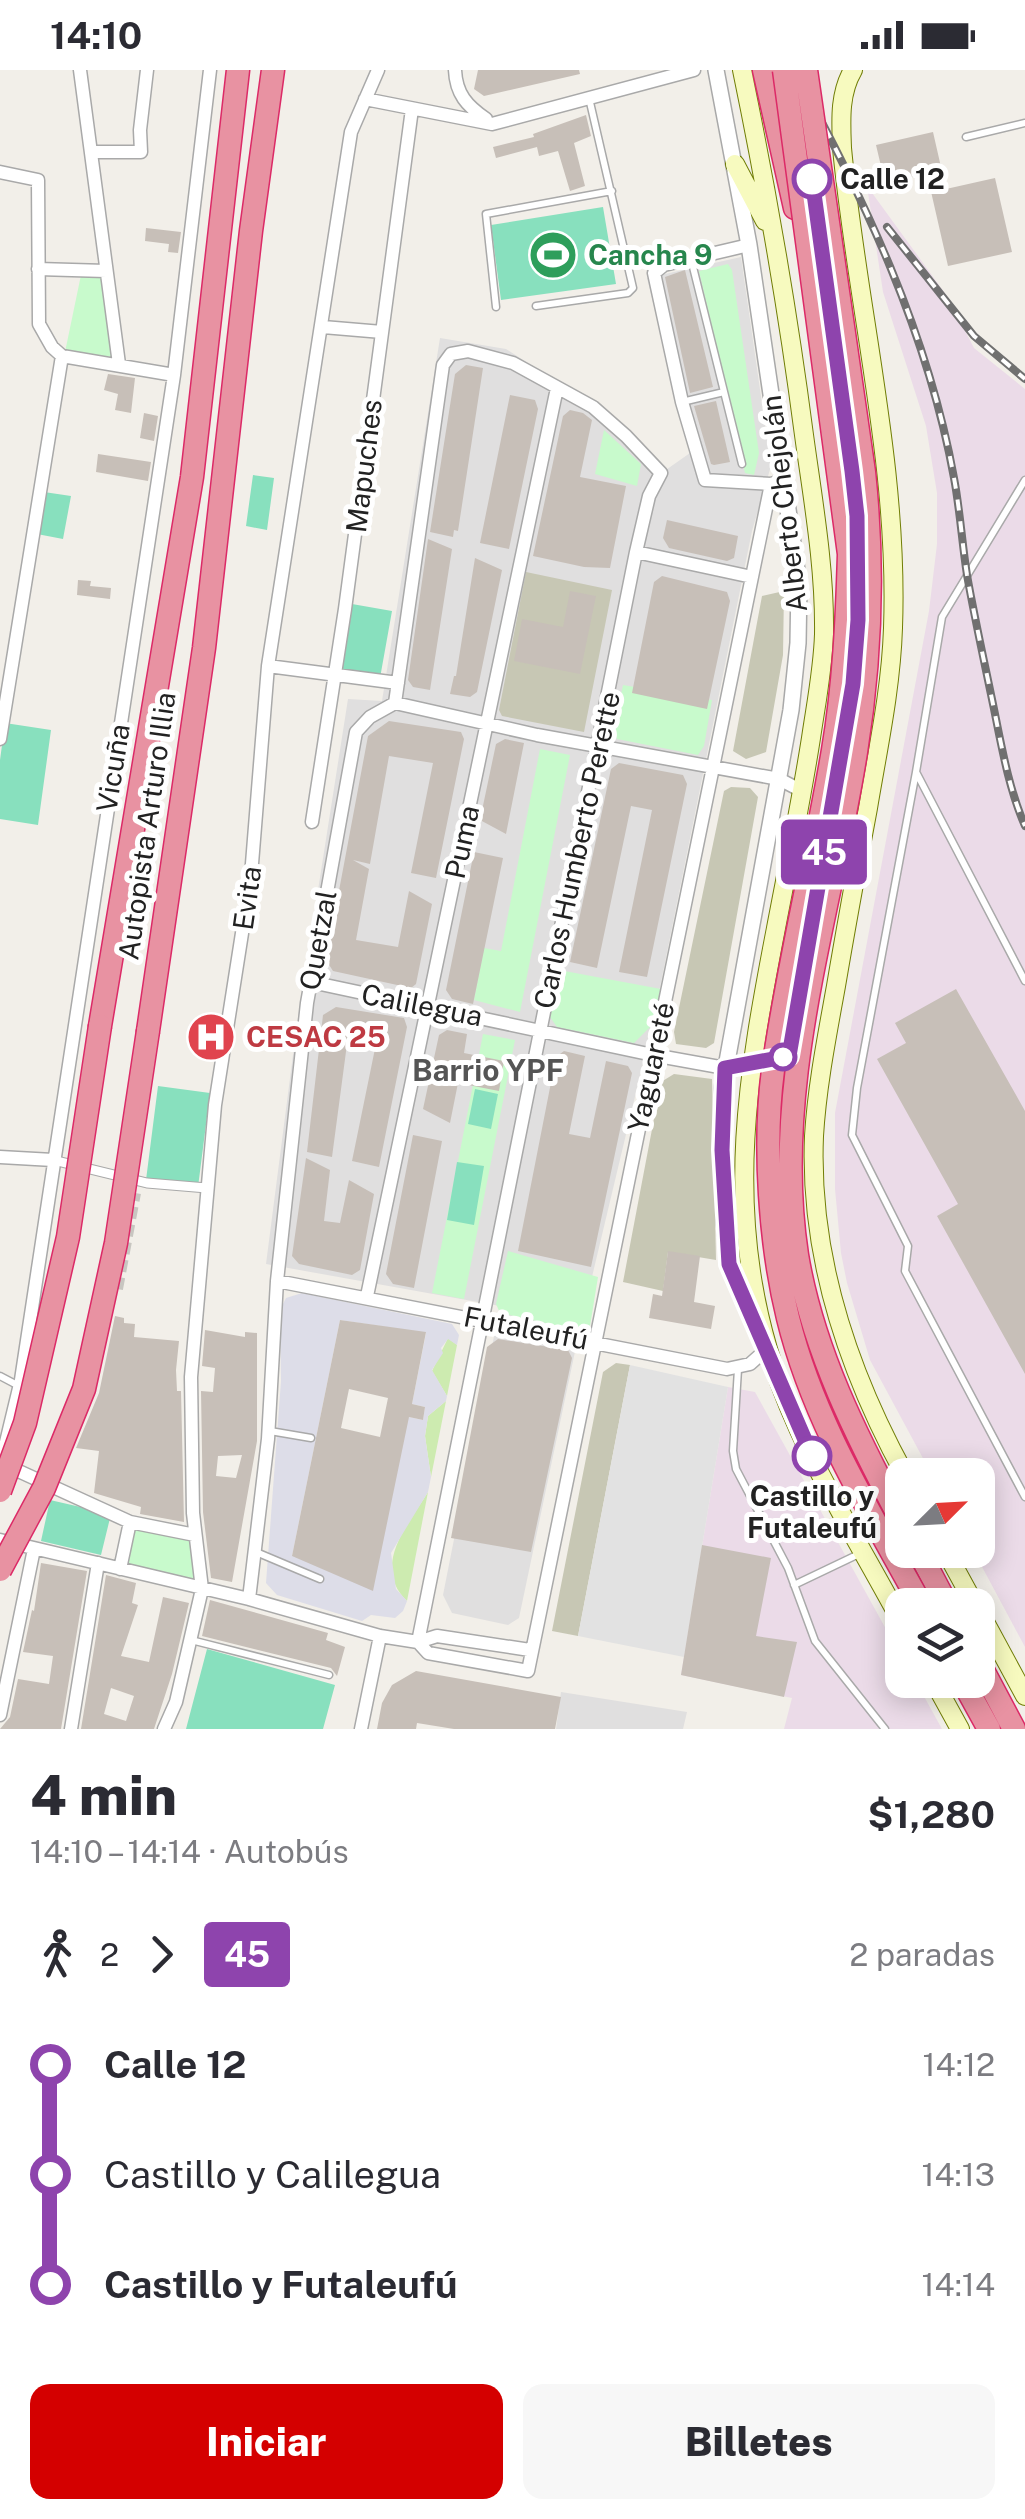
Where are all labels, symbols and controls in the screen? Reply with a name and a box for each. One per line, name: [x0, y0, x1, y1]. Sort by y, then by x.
text: 14:10: [50, 13, 142, 58]
marker: Calle 12: [793, 160, 831, 198]
place label: Calle 12: [840, 162, 945, 195]
sports icon: Cancha 9: [527, 229, 579, 281]
place label: Cancha 9: [588, 238, 713, 271]
street label: Alberto Chejolán: [754, 393, 813, 615]
street label: Mapuches: [339, 397, 388, 535]
street label: Carlos Humberto Perette: [527, 688, 626, 1011]
street label: Autopista Arturo Illia: [111, 690, 182, 962]
street label: Vicuña: [89, 721, 136, 814]
street label: Puma: [438, 802, 485, 881]
line badge: 45: [779, 820, 869, 884]
text: 45: [801, 832, 847, 873]
street label: Evita: [226, 864, 267, 932]
street label: Quetzal: [293, 887, 343, 992]
street label: Calilegua: [359, 977, 485, 1032]
street label: Yaguareté: [621, 999, 680, 1135]
hospital icon: CESAC 25: [185, 1011, 237, 1063]
place label: CESAC 25: [246, 1020, 386, 1053]
unlabelled marker: [770, 1044, 796, 1070]
district label: Barrio YPF: [412, 1052, 564, 1088]
street label: Futaleufú: [461, 1299, 591, 1356]
marker: Castillo y Futaleufú: [793, 1437, 831, 1475]
north arrow: [885, 1458, 995, 1568]
map controls: [885, 1458, 995, 1698]
place label: Castillo y Futaleufú: [747, 1479, 877, 1544]
button: layers: [885, 1588, 995, 1698]
text: 4 min: [30, 1763, 177, 1827]
text: $1,280: [868, 1792, 995, 1837]
text: 14:10 – 14:14 · Autobús: [30, 1833, 349, 1870]
icon: walk: [30, 1927, 85, 1982]
icon: forward: [134, 1927, 189, 1982]
text: 45: [224, 1934, 270, 1975]
text: 2: [100, 1936, 119, 1973]
text: 2 paradas: [849, 1936, 995, 1973]
text: Calle 12: [104, 2042, 246, 2087]
text: 14:12: [923, 2046, 995, 2083]
text: Castillo y Calilegua: [104, 2152, 441, 2197]
text: 14:13: [921, 2156, 995, 2193]
text: Castillo y Futaleufú: [104, 2262, 458, 2307]
text: 14:14: [922, 2266, 995, 2303]
button: Iniciar: [30, 2384, 503, 2499]
button: Billetes: [523, 2384, 995, 2499]

